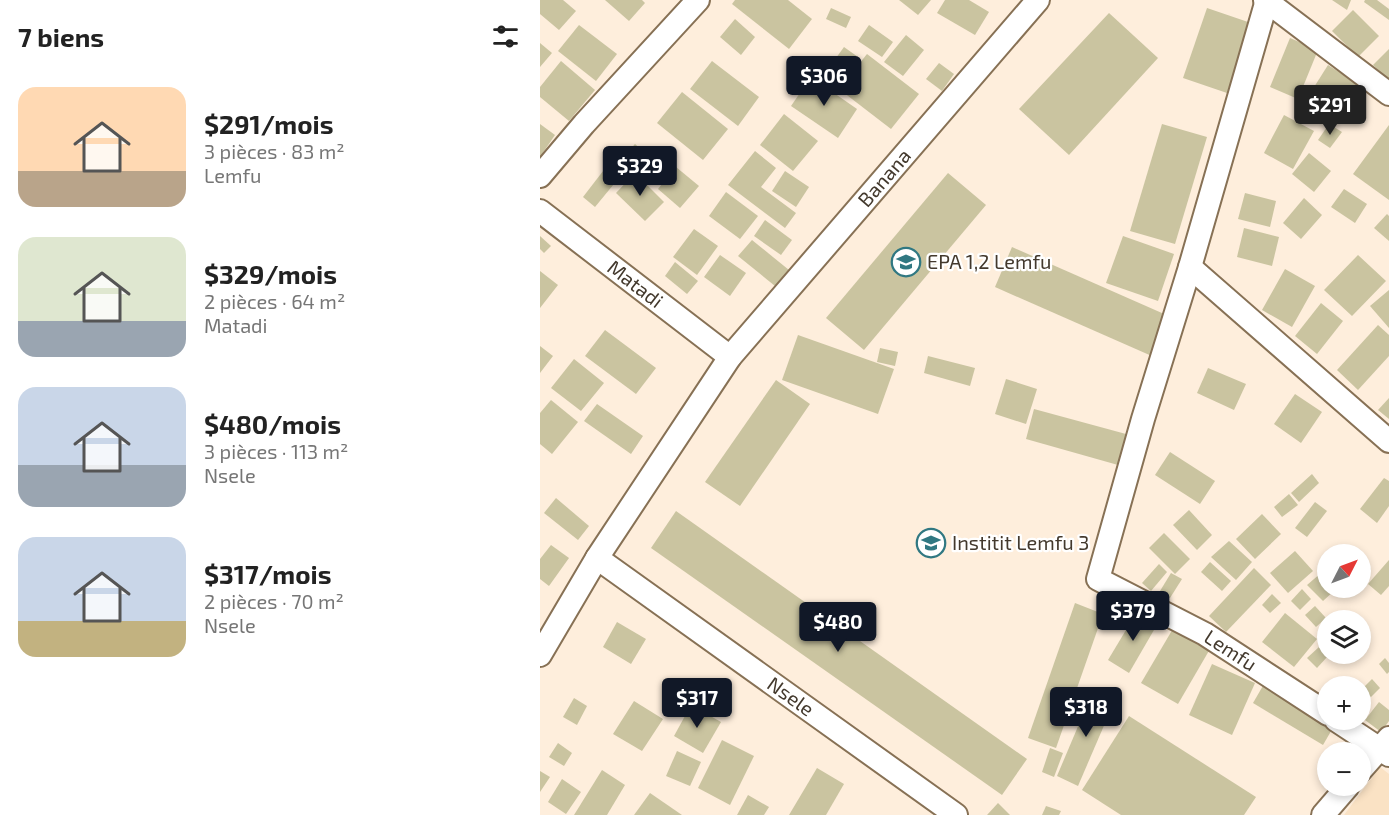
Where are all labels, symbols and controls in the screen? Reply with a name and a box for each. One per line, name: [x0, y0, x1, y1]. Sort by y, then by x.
icon: filters: [489, 20, 522, 53]
text: 7 biens: [18, 21, 104, 52]
pin: $306: [788, 56, 860, 107]
text: $306: [800, 63, 848, 87]
pin: $291: [1294, 85, 1366, 136]
text: $291: [1308, 92, 1352, 116]
text: $291/mois: [204, 108, 334, 139]
icon: home: [66, 111, 138, 183]
text: 3 pièces · 83 m²: [204, 139, 345, 163]
street label: Banana: [852, 143, 915, 211]
pin: $329: [604, 146, 676, 197]
text: $329: [617, 153, 663, 177]
text: Lemfu: [204, 163, 262, 187]
school or university icon: EPA 1,2 Lemfu: [890, 246, 922, 278]
place label: EPA 1,2 Lemfu: [927, 249, 1051, 273]
street label: Matadi: [603, 254, 668, 312]
text: $329/mois: [204, 258, 337, 289]
icon: home: [66, 261, 138, 333]
text: 2 pièces · 64 m²: [204, 289, 345, 313]
text: Matadi: [204, 313, 268, 337]
text: $480/mois: [204, 408, 341, 439]
icon: home: [66, 411, 138, 483]
text: 3 pièces · 113 m²: [204, 439, 348, 463]
text: Nsele: [204, 463, 256, 487]
school or university icon: Institit Lemfu 3: [915, 527, 947, 559]
place label: Institit Lemfu 3: [952, 530, 1089, 554]
north arrow: [1317, 544, 1371, 598]
map controls: [1317, 544, 1371, 796]
text: $317/mois: [204, 558, 332, 589]
icon: home: [66, 561, 138, 633]
text: 2 pièces · 70 m²: [204, 589, 344, 613]
pin: $379: [1097, 591, 1169, 642]
text: $379: [1110, 598, 1156, 622]
pin: $480: [802, 602, 874, 653]
text: $480: [813, 609, 863, 633]
button: layers: [1317, 610, 1371, 664]
text: Nsele: [204, 613, 256, 637]
street label: Lemfu: [1200, 624, 1262, 676]
street label: Nsele: [763, 671, 819, 721]
button: +: [1317, 676, 1371, 730]
pin: $317: [661, 678, 733, 729]
text: $317: [676, 685, 718, 709]
pin: $318: [1050, 687, 1122, 738]
text: $318: [1064, 694, 1108, 718]
button: −: [1317, 742, 1371, 796]

